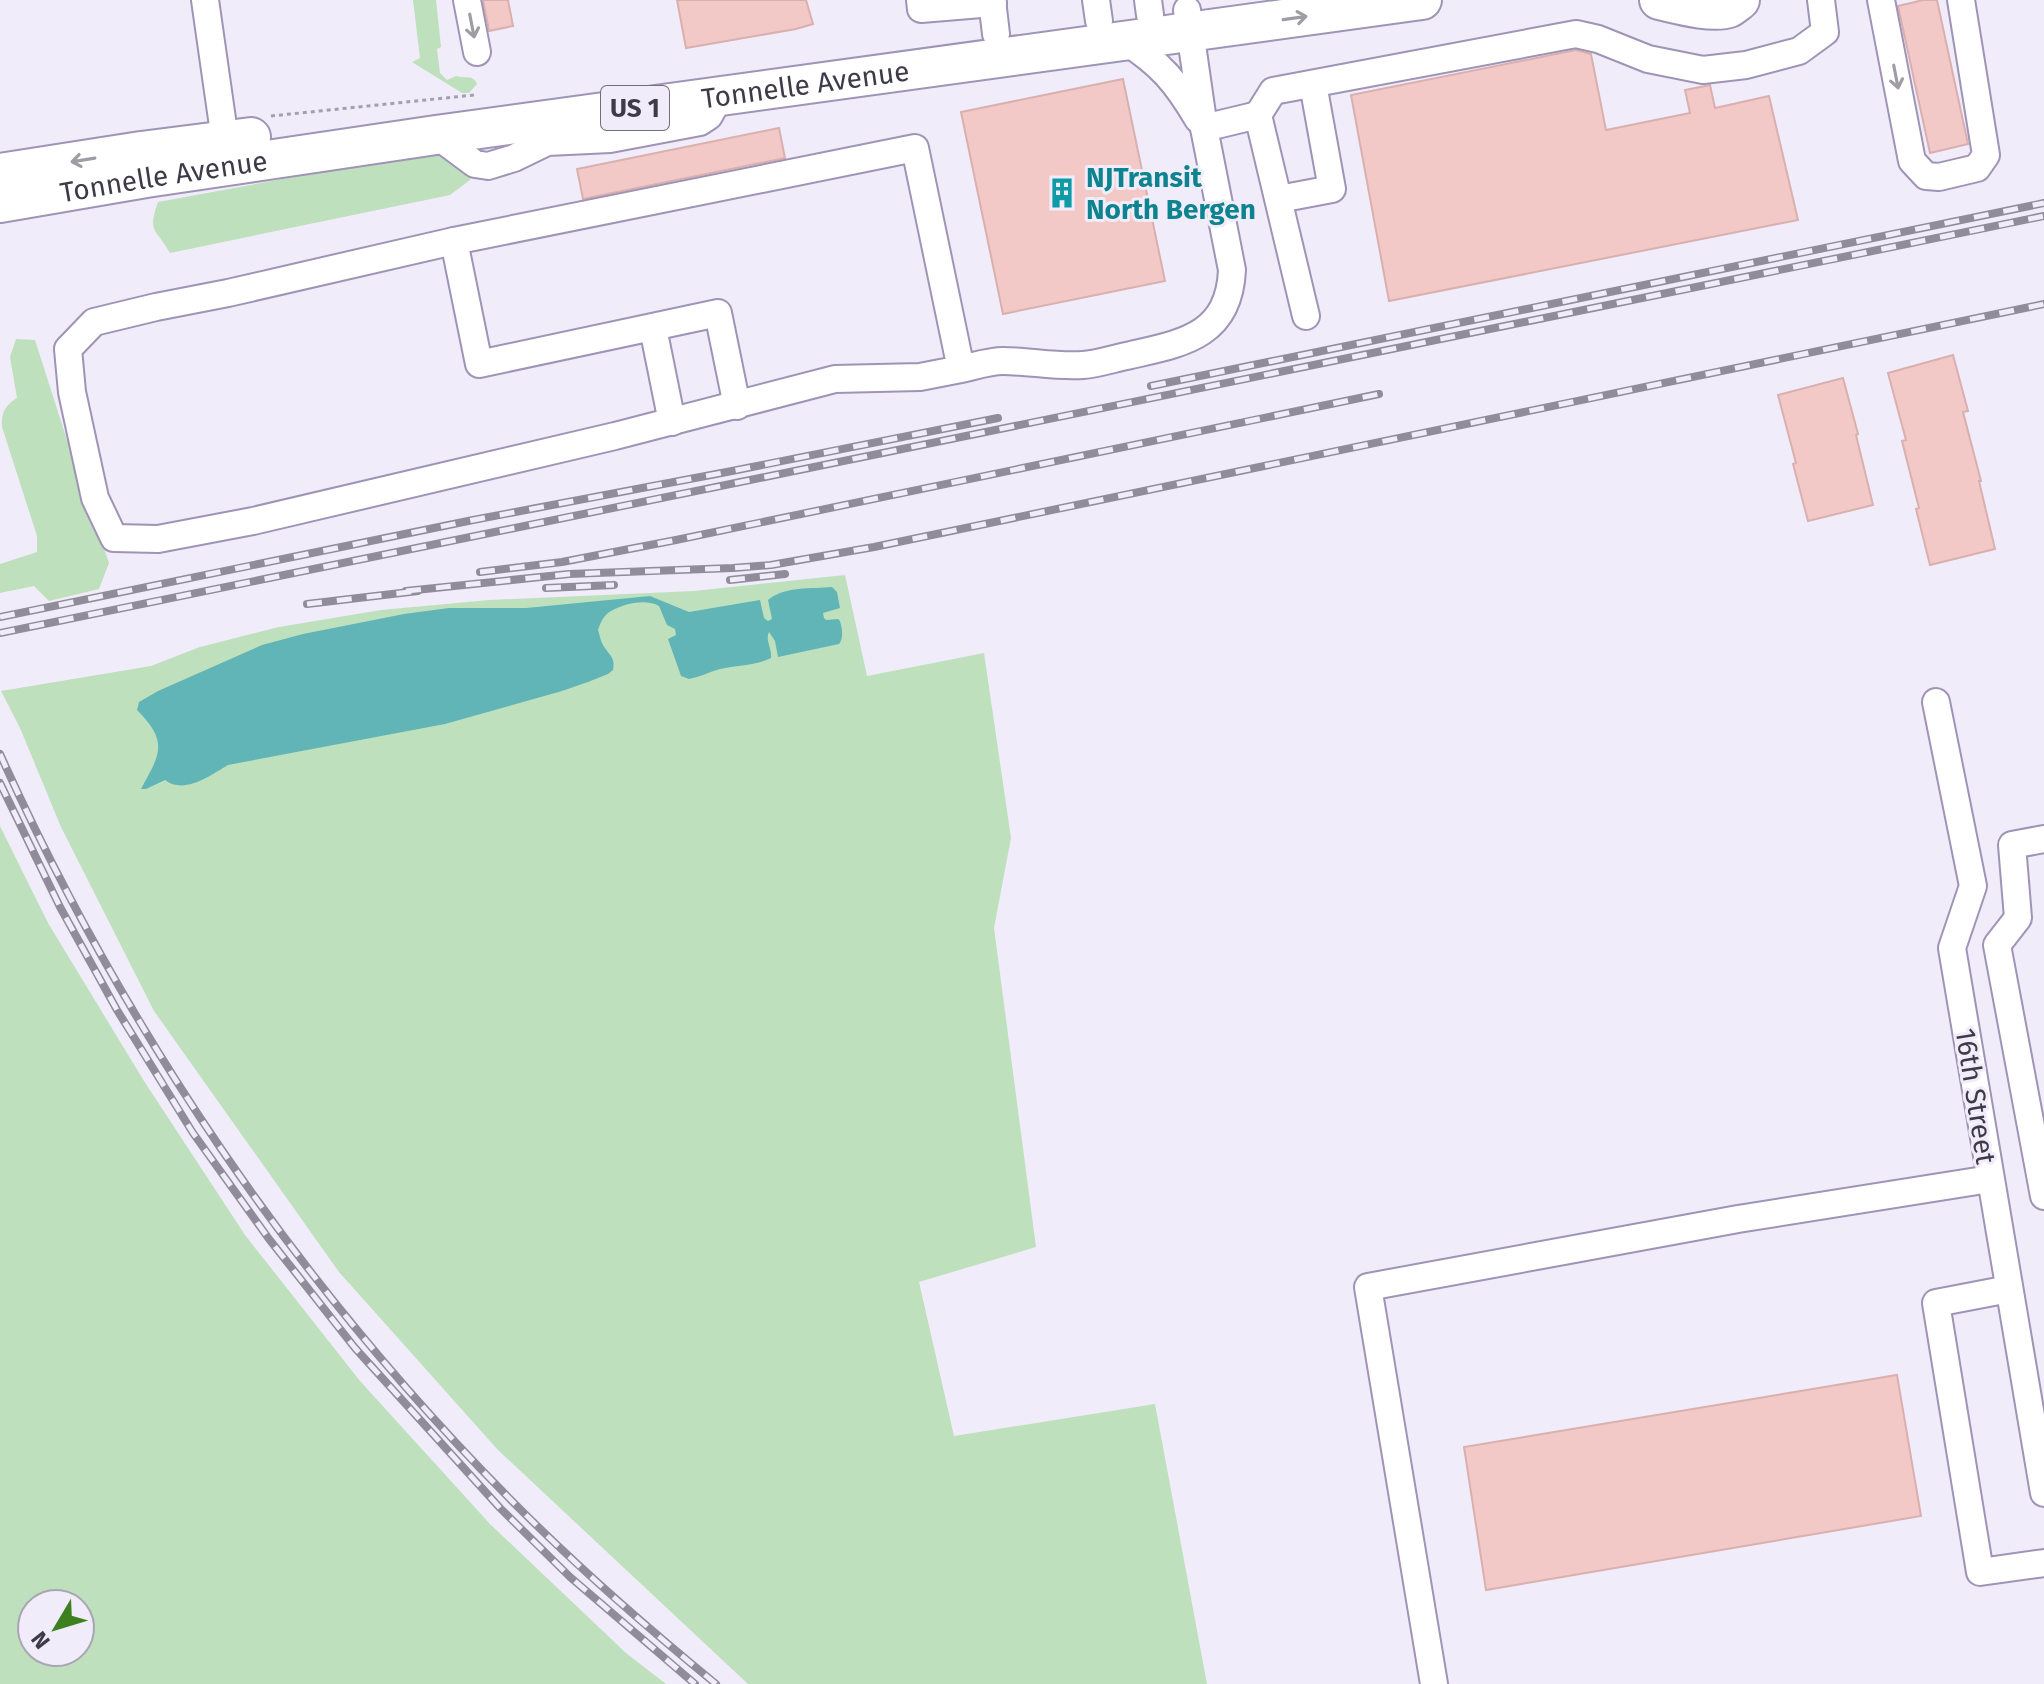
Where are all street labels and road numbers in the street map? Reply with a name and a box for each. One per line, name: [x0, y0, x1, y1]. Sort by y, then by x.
street label: Tonnelle Avenue: [699, 54, 911, 115]
road number: US 1: [601, 86, 669, 130]
street label: Tonnelle Avenue: [58, 144, 270, 209]
street label: 16th Street: [1948, 1026, 2003, 1167]

